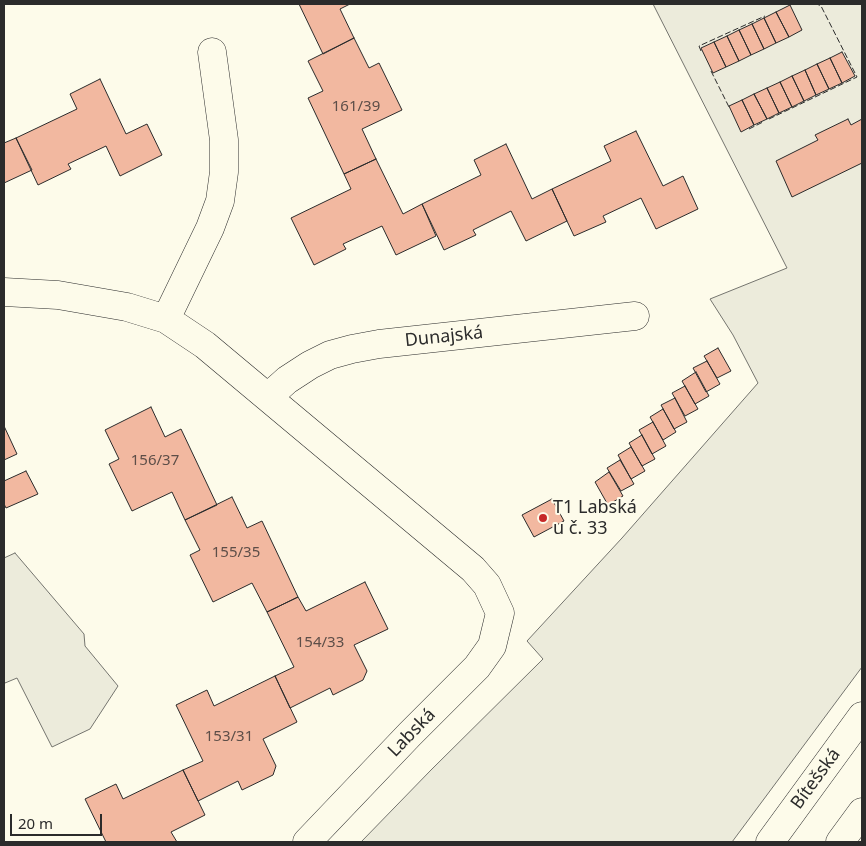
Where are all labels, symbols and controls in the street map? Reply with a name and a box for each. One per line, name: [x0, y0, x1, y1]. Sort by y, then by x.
house number: 161/39: [332, 98, 380, 116]
street label: Dunajská: [404, 322, 484, 352]
house number: 156/37: [131, 452, 179, 470]
place label: T1 Labská u č. 33: [553, 497, 637, 540]
marker: T1 Labská u č. 33: [537, 512, 549, 524]
house number: 155/35: [212, 544, 260, 562]
house number: 154/33: [296, 634, 344, 652]
street label: Labská: [384, 704, 440, 762]
house number: 153/31: [205, 728, 253, 746]
street label: Bítešská: [787, 744, 845, 814]
scale bar: [12, 804, 105, 836]
text: 20 m: [18, 813, 53, 833]

